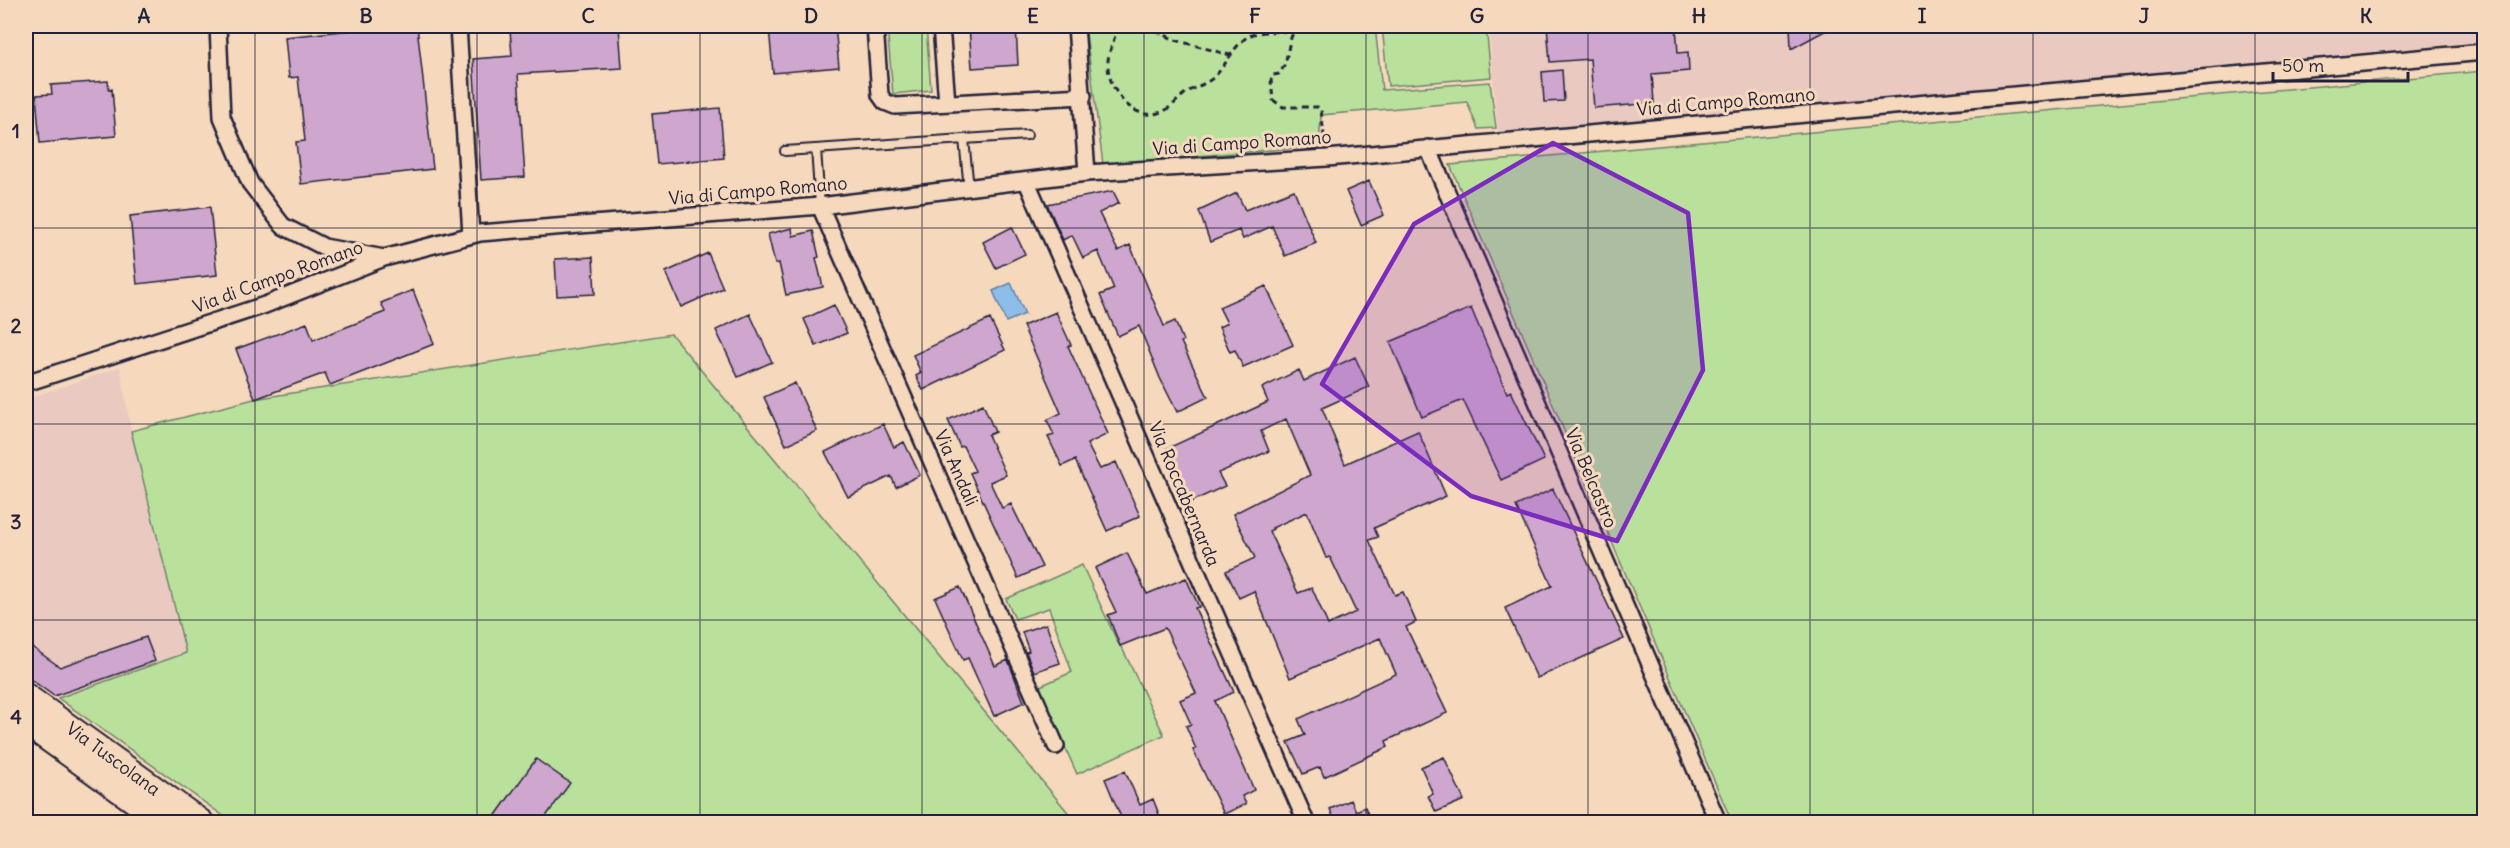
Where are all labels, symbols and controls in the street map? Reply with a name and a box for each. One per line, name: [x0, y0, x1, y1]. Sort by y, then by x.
text: A: [138, 3, 151, 28]
text: B: [359, 3, 373, 28]
text: C: [581, 3, 595, 28]
text: D: [804, 3, 818, 28]
text: E: [1027, 3, 1039, 28]
text: F: [1249, 3, 1261, 28]
text: G: [1470, 3, 1484, 28]
text: H: [1692, 3, 1706, 28]
text: I: [1918, 3, 1927, 28]
text: J: [2139, 3, 2150, 28]
text: K: [2360, 3, 2373, 28]
scale bar: [2273, 45, 2408, 83]
text: 50 m: [2282, 54, 2324, 77]
street label: Via di Campo Romano: [1636, 82, 1816, 121]
text: 1: [12, 118, 20, 143]
street label: Via di Campo Romano: [1152, 125, 1332, 160]
street label: Via di Campo Romano: [668, 171, 848, 210]
street label: Via di Campo Romano: [190, 235, 366, 318]
text: 2: [11, 313, 22, 338]
street label: Via Roccabernarda: [1144, 418, 1225, 570]
street label: Via Belcastro: [1560, 424, 1623, 531]
street label: Via Andali: [930, 426, 983, 509]
text: 3: [10, 509, 22, 534]
text: 4: [10, 704, 22, 729]
street label: Via Tuscolana: [62, 717, 165, 800]

